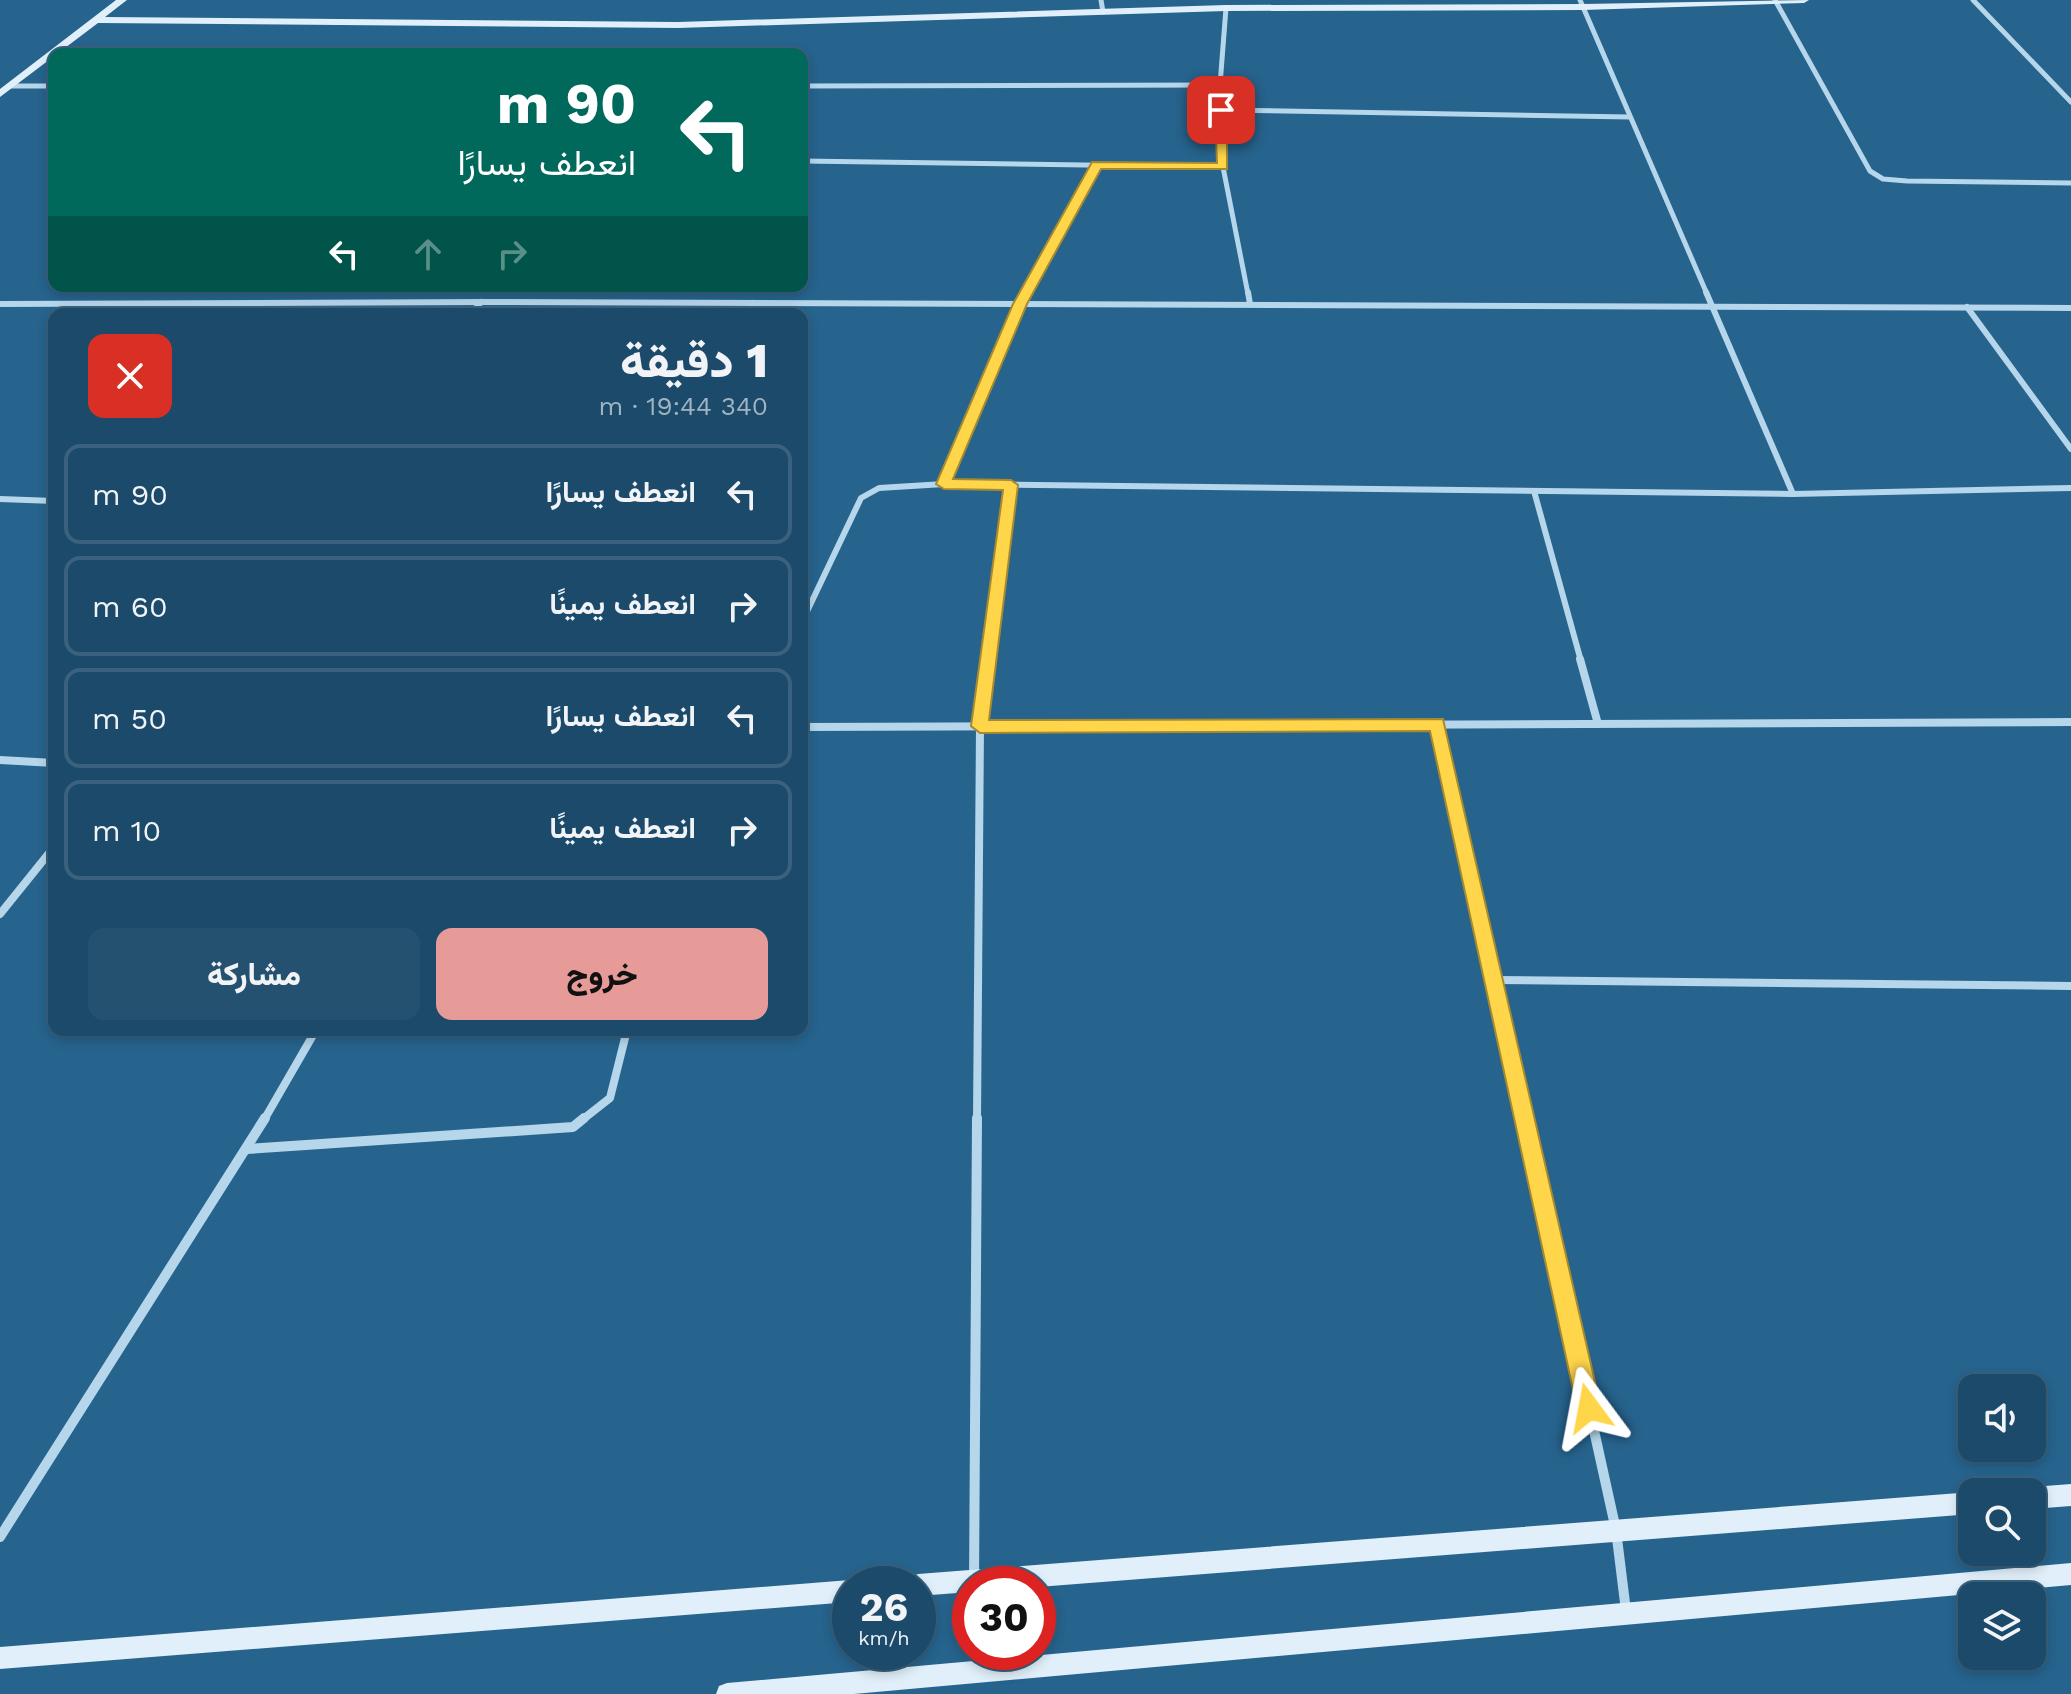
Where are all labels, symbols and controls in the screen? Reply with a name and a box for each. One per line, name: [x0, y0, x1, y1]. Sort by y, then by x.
text: 90 m: [497, 71, 636, 137]
pin: [1187, 76, 1255, 144]
icon: left: [664, 80, 768, 184]
icon: arrive: [1199, 88, 1243, 132]
text: انعطف يسارًا: [458, 142, 636, 184]
icon: left: [322, 232, 366, 276]
icon: ahead: [406, 232, 450, 276]
icon: right: [490, 232, 534, 276]
text: 1 دقيقة: [620, 332, 768, 389]
button: close: [88, 334, 172, 418]
text: 340 m · 19:44: [598, 391, 768, 421]
icon: left: [720, 472, 764, 516]
text: انعطف يسارًا: [545, 474, 696, 509]
text: 90 m: [92, 477, 168, 512]
icon: right: [720, 584, 764, 628]
text: انعطف يمينًا: [549, 586, 696, 621]
text: 60 m: [92, 589, 168, 624]
icon: left: [720, 696, 764, 740]
text: انعطف يسارًا: [545, 698, 696, 733]
text: 50 m: [92, 701, 167, 736]
icon: right: [720, 808, 764, 852]
text: انعطف يمينًا: [549, 810, 696, 845]
text: 10 m: [92, 813, 161, 848]
button: مشاركة: [88, 928, 420, 1020]
button: خروج: [436, 928, 768, 1020]
position arrow: [1547, 1366, 1631, 1450]
map controls: [1958, 1374, 2046, 1670]
button: sound: [1958, 1374, 2046, 1462]
button: search: [1958, 1478, 2046, 1566]
speed limit sign: 30: [952, 1566, 1056, 1670]
button: layers: [1958, 1582, 2046, 1670]
text: 26: [860, 1584, 908, 1631]
text: km/h: [858, 1626, 910, 1650]

